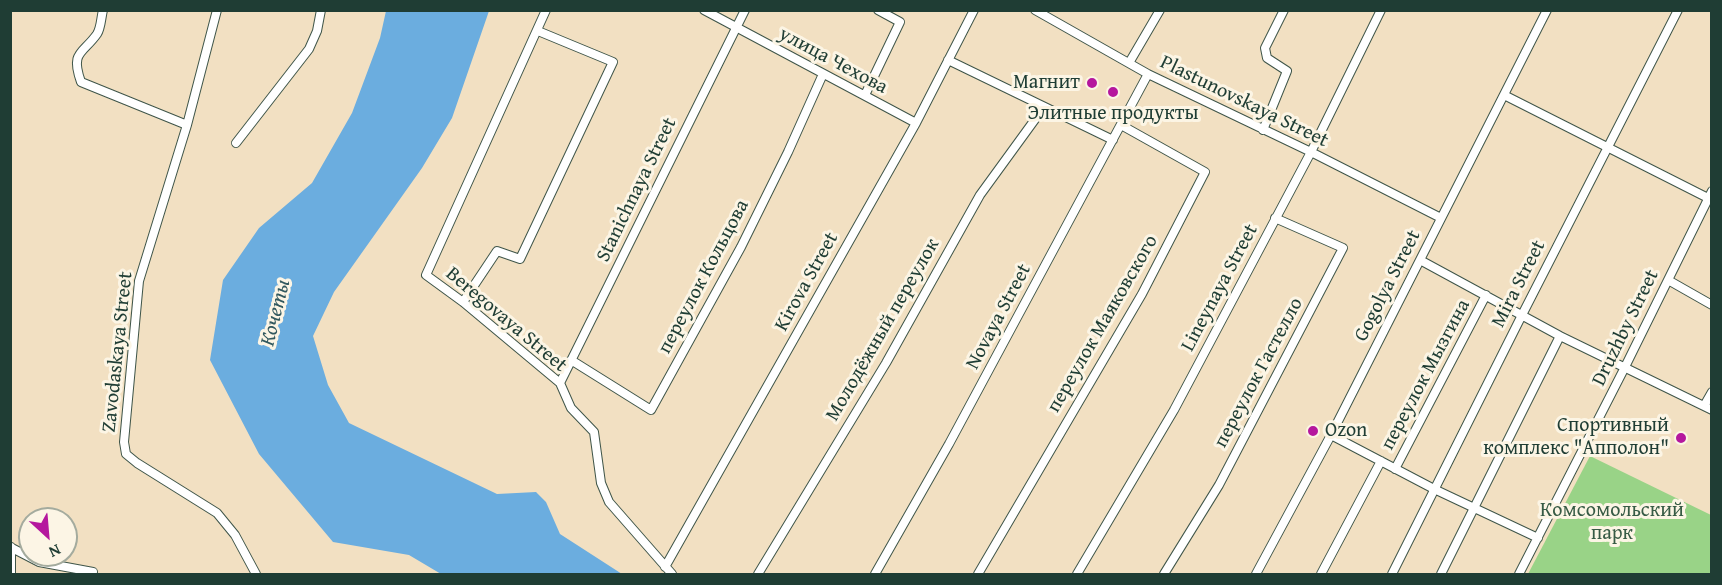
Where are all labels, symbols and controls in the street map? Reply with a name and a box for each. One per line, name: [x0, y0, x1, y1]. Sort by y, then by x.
street label: улица Чехова: [775, 22, 891, 100]
street label: Plastunovskaya Street: [1156, 51, 1332, 153]
place label: Магнит: [1013, 71, 1080, 95]
marker: Магнит: [1085, 76, 1099, 90]
marker: Элитные продукты: [1106, 85, 1120, 99]
place label: Элитные продукты: [1028, 102, 1198, 126]
street label: Stanichnaya Street: [592, 114, 682, 266]
street label: переулок Кольцова: [653, 196, 755, 358]
street label: Lineynaya Street: [1176, 220, 1264, 356]
street label: Gogolya Street: [1350, 226, 1426, 346]
street label: Kirova Street: [770, 228, 844, 336]
street label: переулок Маяковского: [1042, 231, 1164, 417]
street label: Молодёжный переулок: [821, 235, 945, 425]
street label: Mira Street: [1487, 236, 1551, 332]
street label: Novaya Street: [961, 260, 1037, 374]
street label: Beregovaya Street: [440, 262, 572, 378]
street label: Druzhby Street: [1587, 266, 1665, 390]
street label: Zavodaskaya Street: [98, 271, 138, 433]
water label: Кочеты: [256, 277, 296, 349]
street label: переулок Гастелло: [1209, 294, 1309, 452]
street label: переулок Мызгина: [1376, 296, 1476, 454]
place label: Спортивный комплекс "Апполон": [1483, 414, 1669, 461]
place label: Ozon: [1325, 419, 1367, 443]
marker: Ozon: [1306, 424, 1320, 438]
marker: Спортивный комплекс "Апполон": [1674, 431, 1688, 445]
park label: Комсомольский парк: [1540, 499, 1684, 546]
north arrow: [18, 507, 78, 567]
text: N: [45, 538, 65, 565]

